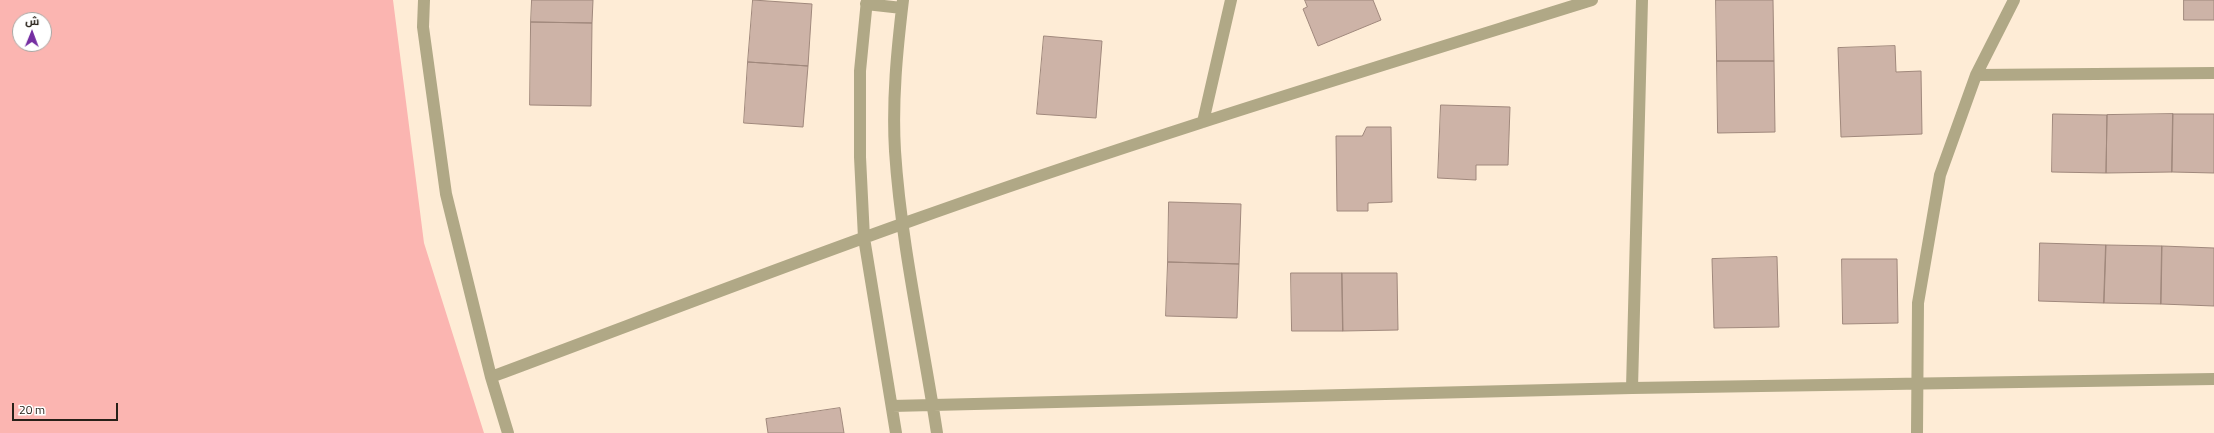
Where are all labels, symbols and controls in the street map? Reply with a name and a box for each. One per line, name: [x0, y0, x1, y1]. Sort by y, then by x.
north arrow: [12, 12, 52, 52]
text: ش: [25, 13, 39, 29]
scale bar: [14, 395, 120, 421]
text: 20 m: [19, 400, 45, 419]

